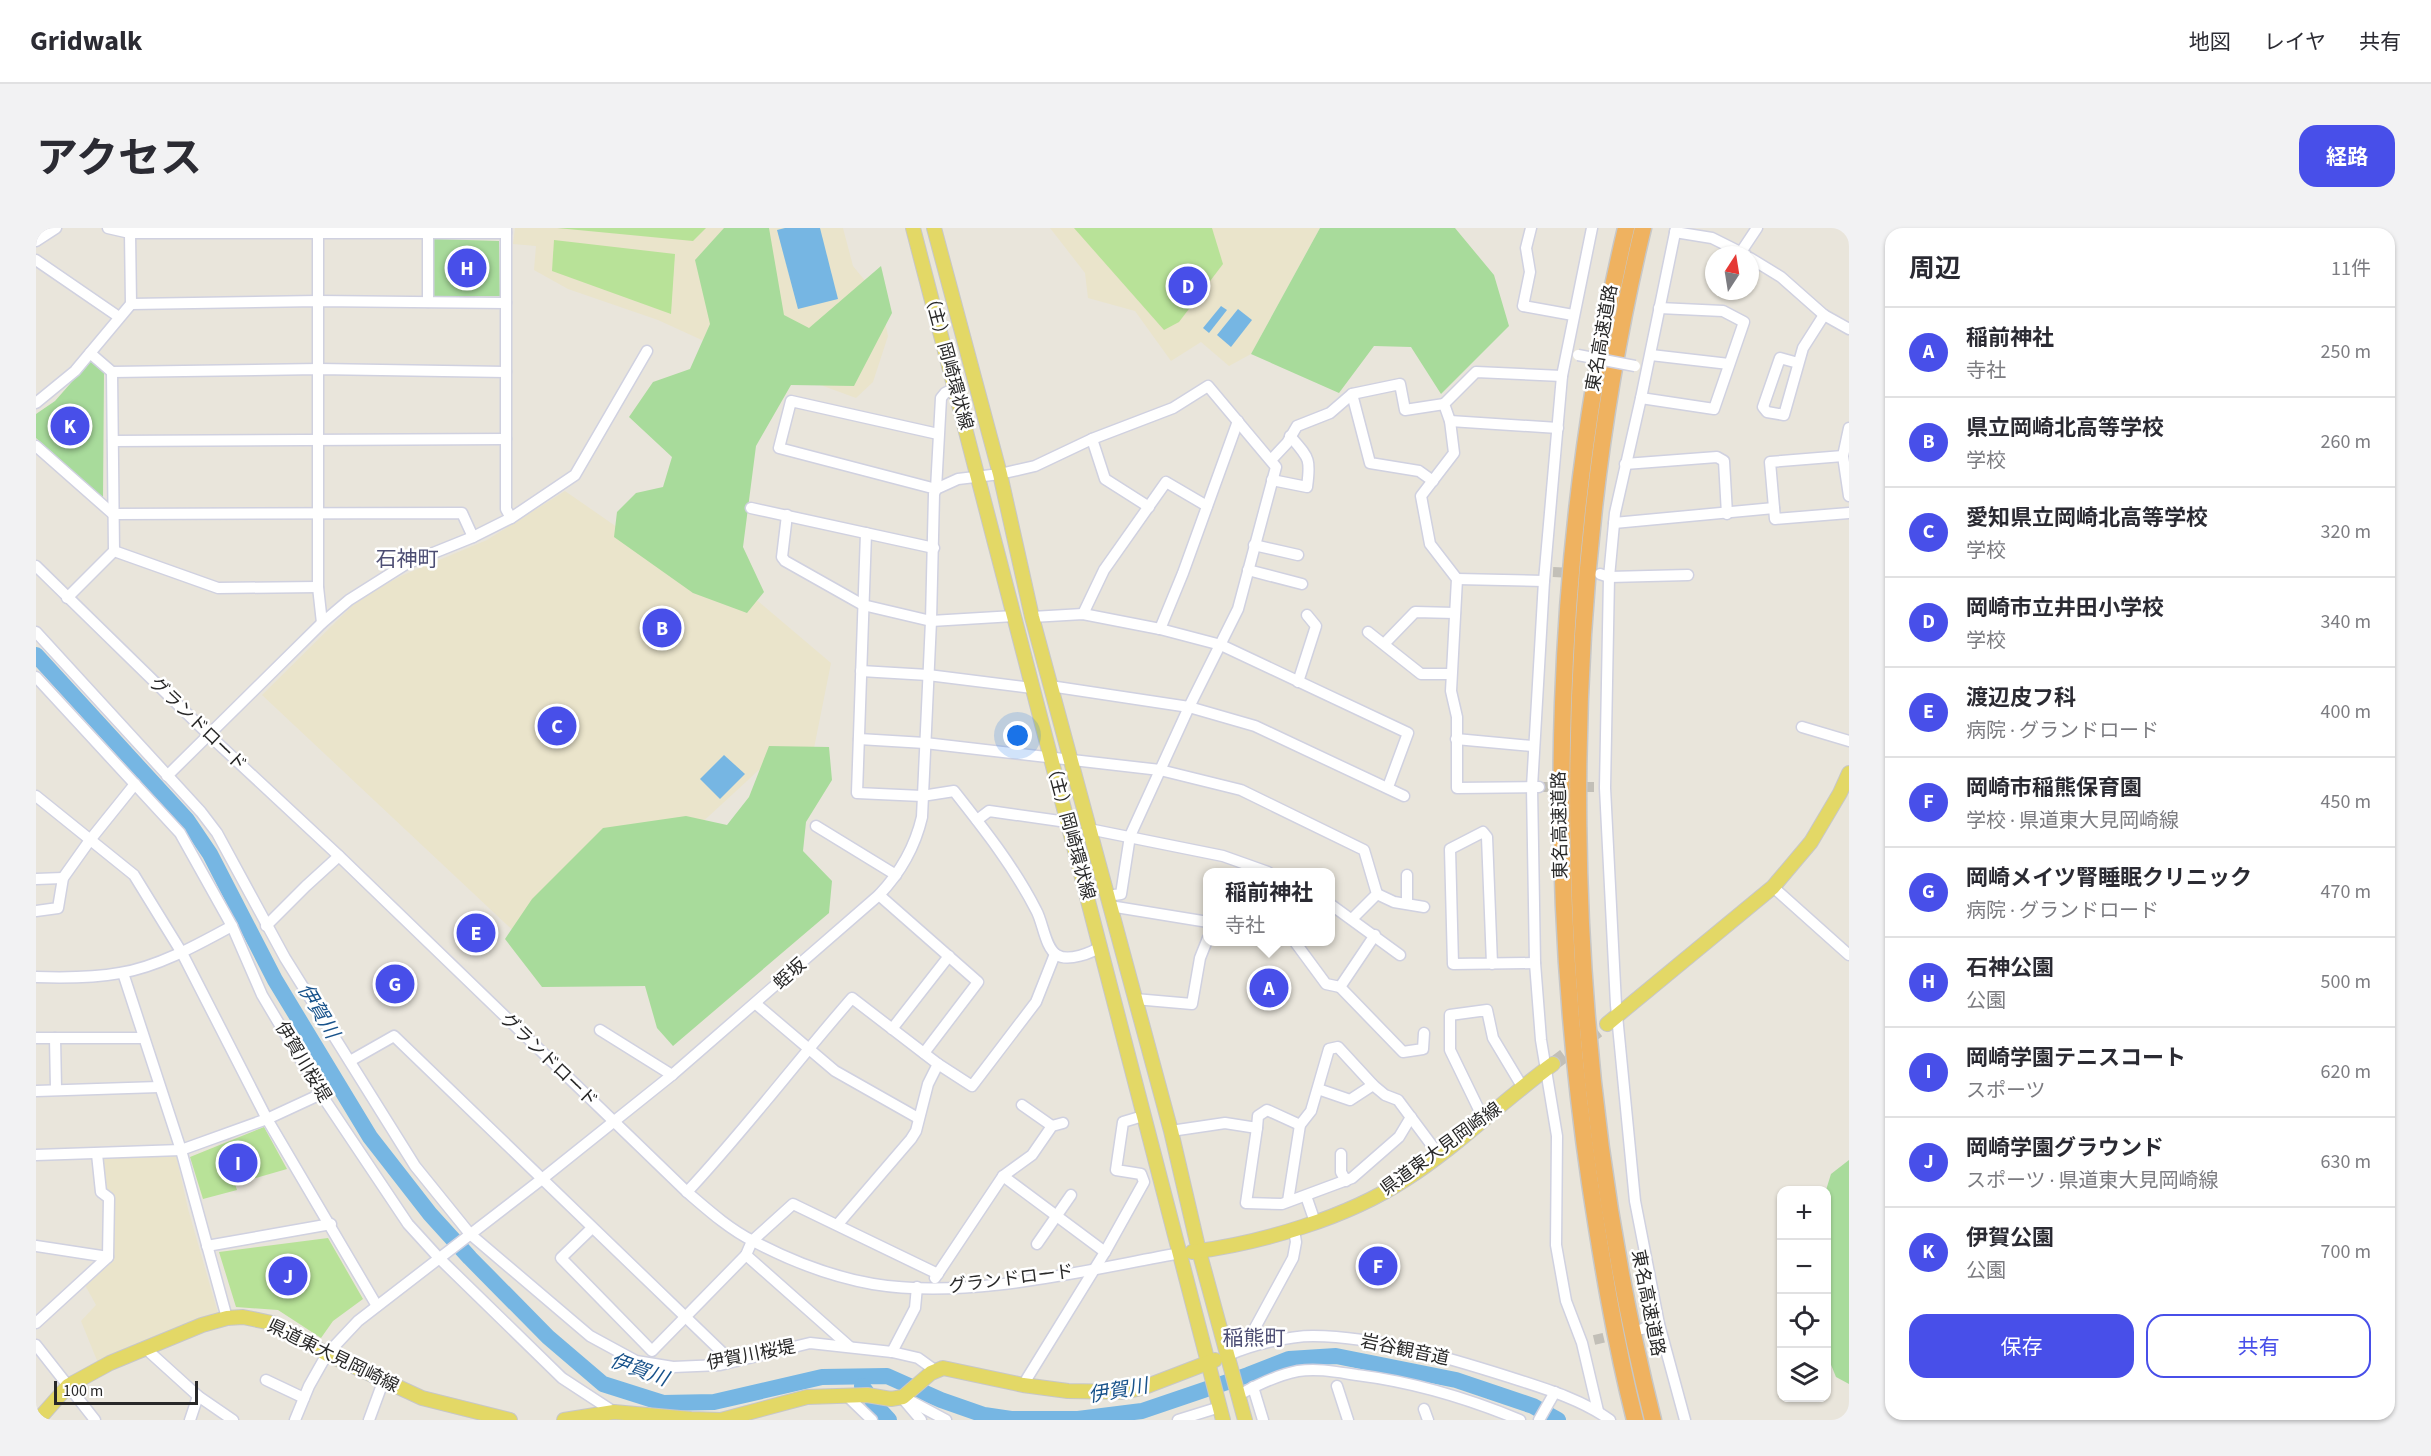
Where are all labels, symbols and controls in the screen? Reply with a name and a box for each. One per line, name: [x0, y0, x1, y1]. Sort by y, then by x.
text: Gridwalk: [30, 21, 142, 61]
text: 地図: [2189, 27, 2231, 57]
text: レイヤ: [2264, 27, 2326, 57]
text: 共有: [2359, 27, 2401, 57]
button: 経路: [2299, 125, 2395, 187]
text: アクセス: [36, 129, 202, 189]
pin: H: [448, 246, 486, 291]
north arrow: [1705, 246, 1759, 300]
text: 周辺: [1909, 250, 1961, 287]
text: 11件: [2331, 255, 2371, 283]
pin: D: [1168, 264, 1208, 308]
street label: 東名高速道路: [1580, 283, 1624, 393]
street label: （主）岡崎環状線: [917, 287, 979, 433]
text: 稲前神社: [1966, 322, 2054, 354]
text: A: [1923, 338, 1934, 366]
text: 250 m: [2321, 338, 2371, 366]
text: 寺社: [1966, 357, 2006, 385]
pin: K: [51, 404, 90, 448]
text: 県立岡崎北高等学校: [1966, 412, 2164, 444]
text: B: [1922, 428, 1935, 456]
text: 260 m: [2321, 428, 2371, 456]
text: 学校: [1966, 447, 2006, 475]
text: 愛知県立岡崎北高等学校: [1966, 502, 2208, 534]
text: C: [1923, 518, 1934, 546]
text: 320 m: [2321, 518, 2371, 546]
text: 学校: [1966, 537, 2006, 565]
district label: 石神町: [376, 544, 439, 574]
text: 岡崎市立井田小学校: [1966, 592, 2164, 624]
pin: B: [642, 606, 682, 650]
text: D: [1922, 608, 1935, 636]
text: 340 m: [2321, 608, 2371, 636]
text: 学校: [1966, 627, 2006, 655]
street label: グランドロード: [144, 671, 252, 777]
text: 渡辺皮フ科: [1966, 682, 2076, 714]
text: E: [1923, 698, 1934, 726]
text: 400 m: [2321, 698, 2371, 726]
pin: C: [538, 704, 576, 748]
text: 病院 · グランドロード: [1966, 717, 2159, 745]
your location: [1003, 721, 1032, 750]
street label: （主）岡崎環状線: [1039, 757, 1101, 903]
street label: 東名高速道路: [1547, 771, 1573, 879]
text: 岡崎市稲熊保育園: [1966, 772, 2142, 804]
text: F: [1923, 788, 1934, 816]
text: 450 m: [2321, 788, 2371, 816]
text: 学校 · 県道東大見岡崎線: [1966, 807, 2179, 835]
text: 岡崎メイツ腎睡眠クリニック: [1966, 862, 2252, 894]
popup: [1203, 868, 1335, 946]
text: 稲前神社: [1225, 877, 1313, 909]
text: G: [1922, 878, 1935, 906]
text: 470 m: [2321, 878, 2371, 906]
text: 病院 · グランドロード: [1966, 897, 2159, 925]
pin: E: [456, 910, 496, 956]
text: 寺社: [1225, 912, 1265, 940]
text: 石神公園: [1966, 952, 2054, 984]
street label: 蛭坂: [768, 953, 812, 995]
pin: G: [376, 962, 414, 1006]
pin: A: [1250, 966, 1288, 1011]
text: H: [1922, 968, 1935, 996]
text: 500 m: [2321, 968, 2371, 996]
water label: 伊賀川: [291, 978, 346, 1046]
text: 公園: [1966, 987, 2006, 1015]
street label: グランドロード: [495, 1007, 603, 1113]
street label: 伊賀川桜堤: [269, 1017, 337, 1107]
text: 岡崎学園テニスコート: [1966, 1042, 2186, 1074]
text: I: [1925, 1058, 1932, 1086]
text: 620 m: [2321, 1058, 2371, 1086]
text: スポーツ: [1966, 1077, 2046, 1105]
street label: 県道東大見岡崎線: [1375, 1097, 1507, 1201]
text: 岡崎学園グラウンド: [1966, 1132, 2164, 1164]
pin: I: [218, 1140, 258, 1186]
text: J: [1923, 1148, 1934, 1176]
text: 630 m: [2321, 1148, 2371, 1176]
text: スポーツ · 県道東大見岡崎線: [1966, 1167, 2219, 1195]
map controls: [1777, 1186, 1831, 1402]
button: +: [1777, 1186, 1831, 1240]
text: 伊賀公園: [1966, 1222, 2054, 1254]
text: K: [1922, 1238, 1935, 1266]
text: 700 m: [2321, 1238, 2371, 1266]
button: −: [1777, 1240, 1831, 1294]
pin: F: [1358, 1244, 1398, 1288]
street label: 東名高速道路: [1625, 1248, 1671, 1358]
pin: J: [268, 1254, 308, 1298]
text: 公園: [1966, 1257, 2006, 1285]
street label: グランドロード: [947, 1259, 1075, 1299]
button: locate: [1777, 1294, 1831, 1348]
street label: 県道東大見岡崎線: [263, 1313, 403, 1399]
button: 保存: [1909, 1314, 2134, 1378]
button: 共有: [2146, 1314, 2371, 1378]
district label: 稲熊町: [1223, 1323, 1286, 1353]
street label: 岩谷観音道: [1358, 1328, 1452, 1372]
street label: 伊賀川桜堤: [704, 1334, 798, 1376]
water label: 伊賀川: [606, 1347, 674, 1394]
button: layers: [1777, 1348, 1831, 1402]
water label: 伊賀川: [1086, 1372, 1152, 1410]
scale bar: [54, 1378, 198, 1406]
text: 100 m: [63, 1380, 103, 1402]

